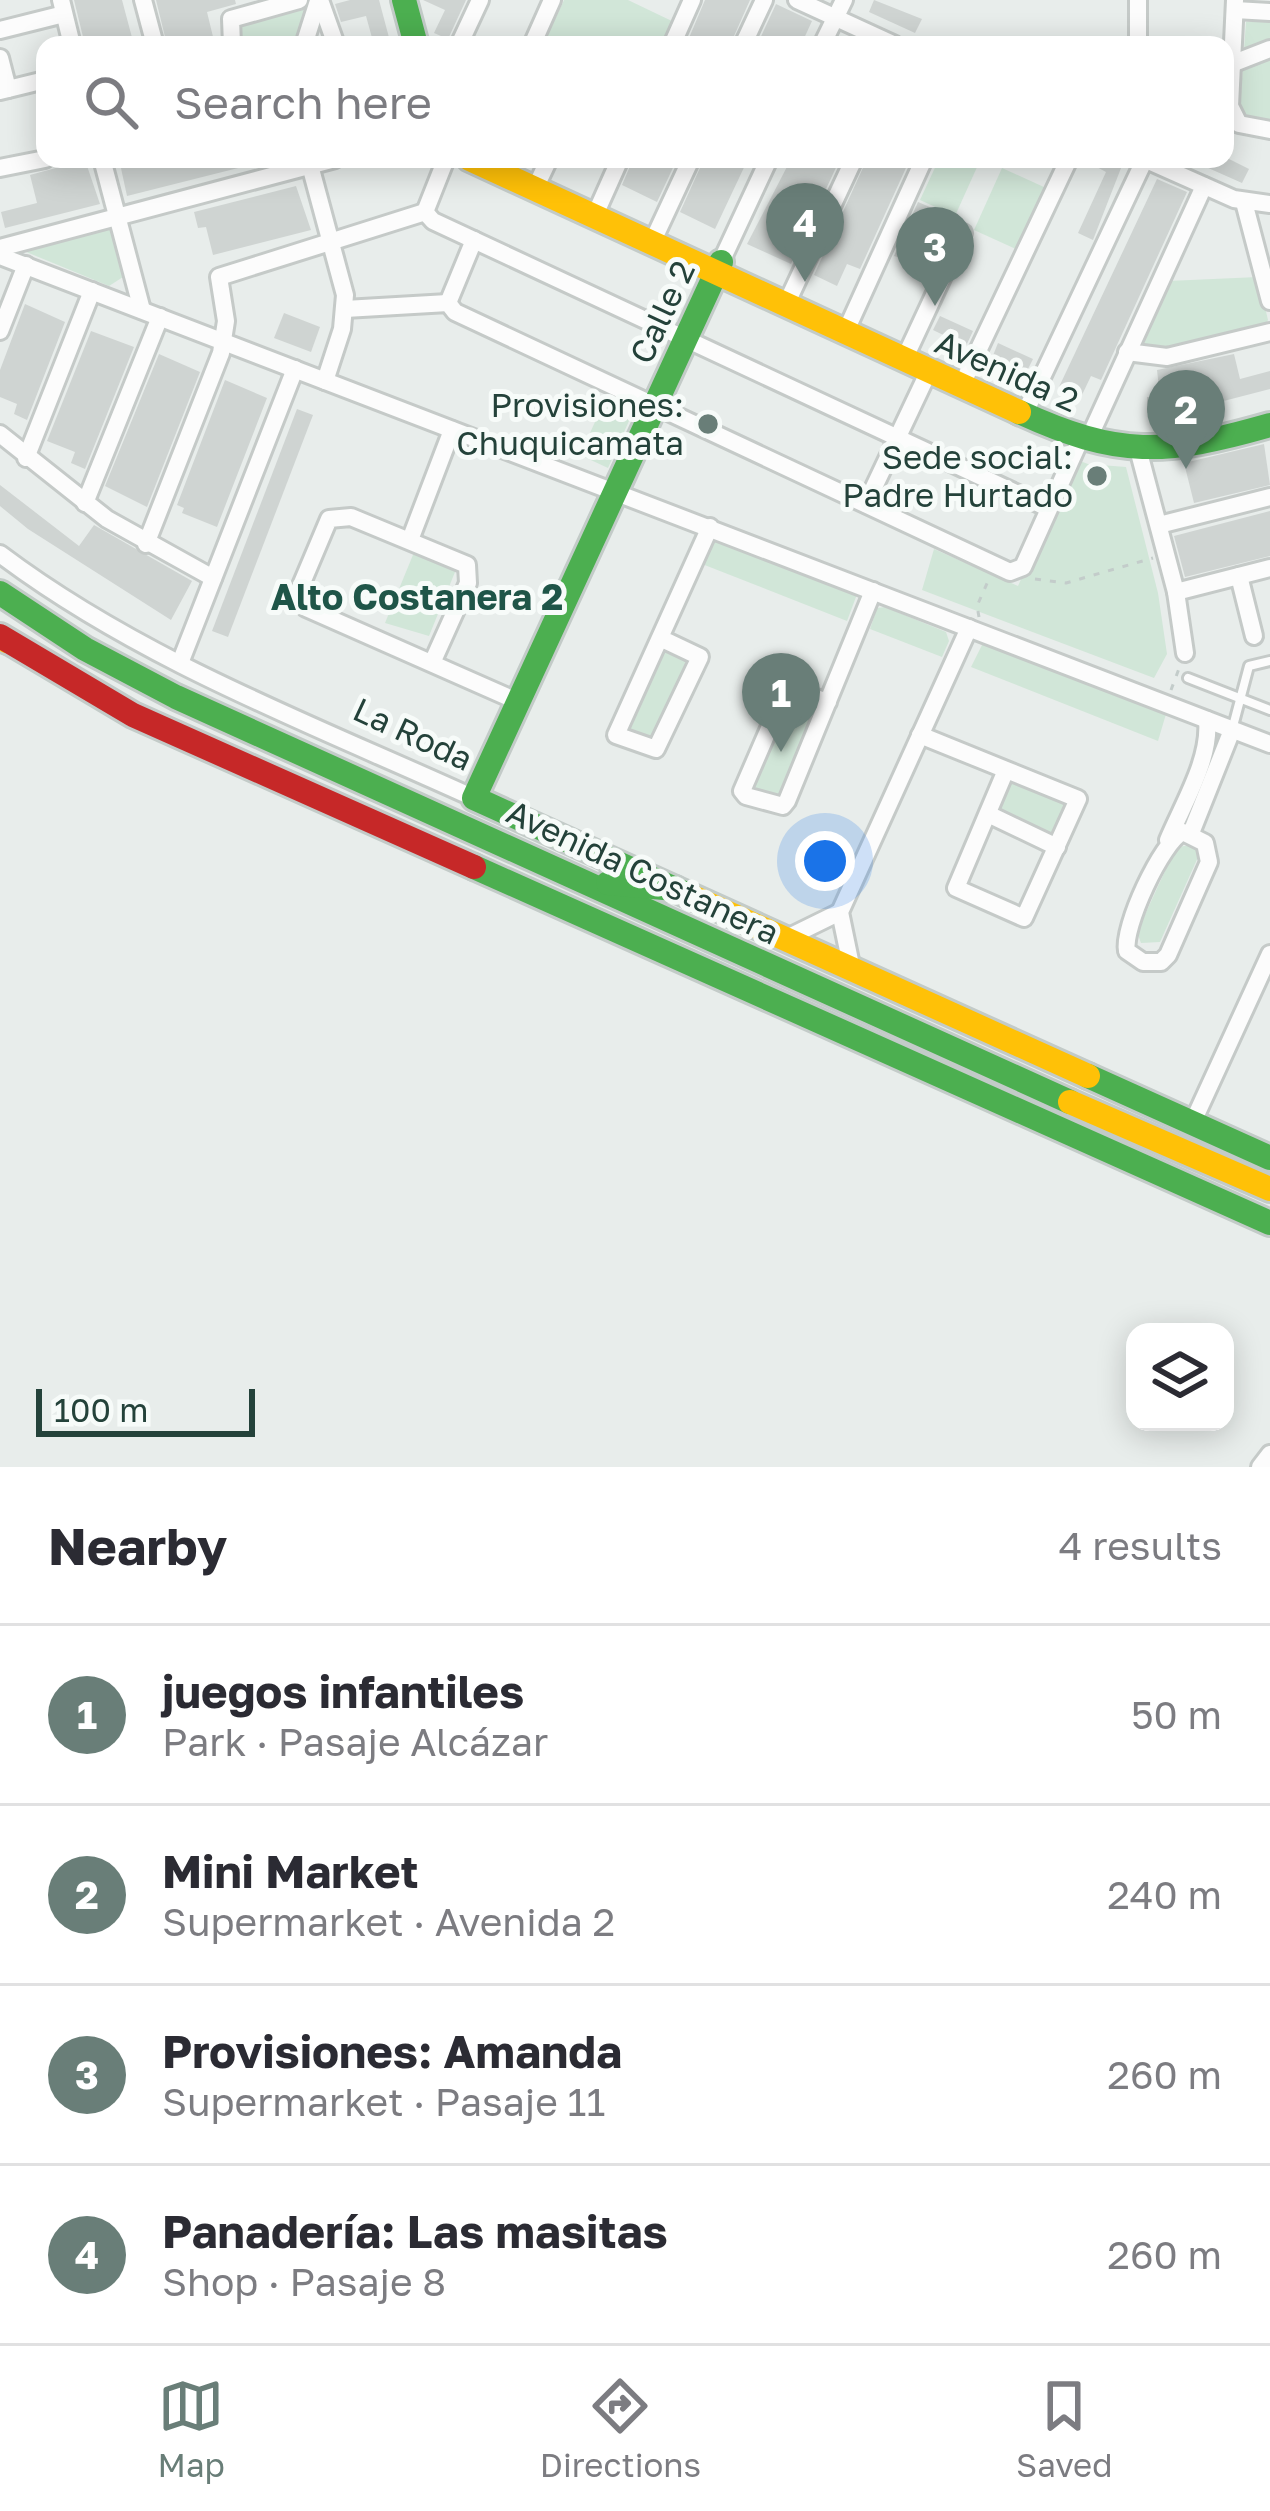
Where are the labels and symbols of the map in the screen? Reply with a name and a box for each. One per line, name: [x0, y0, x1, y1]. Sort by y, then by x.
pin: 4: [766, 183, 844, 282]
pin: 3: [896, 207, 974, 306]
street label: Calle 2: [621, 254, 702, 369]
street label: Avenida 2: [930, 322, 1085, 419]
pin: 2: [1147, 370, 1225, 469]
place label: Provisiones: Chuquicamata: [456, 385, 684, 462]
marker: Provisiones: Chuquicamata: [695, 411, 721, 437]
place label: Sede social: Padre Hurtado: [842, 437, 1073, 514]
marker: Sede social: Padre Hurtado: [1084, 463, 1110, 489]
district label: Alto Costanera 2: [271, 575, 563, 618]
pin: 1: [742, 653, 820, 752]
street label: La Roda: [347, 689, 479, 778]
street label: Avenida Costanera: [501, 791, 785, 952]
your location: [795, 831, 855, 891]
scale bar: [36, 1383, 255, 1436]

